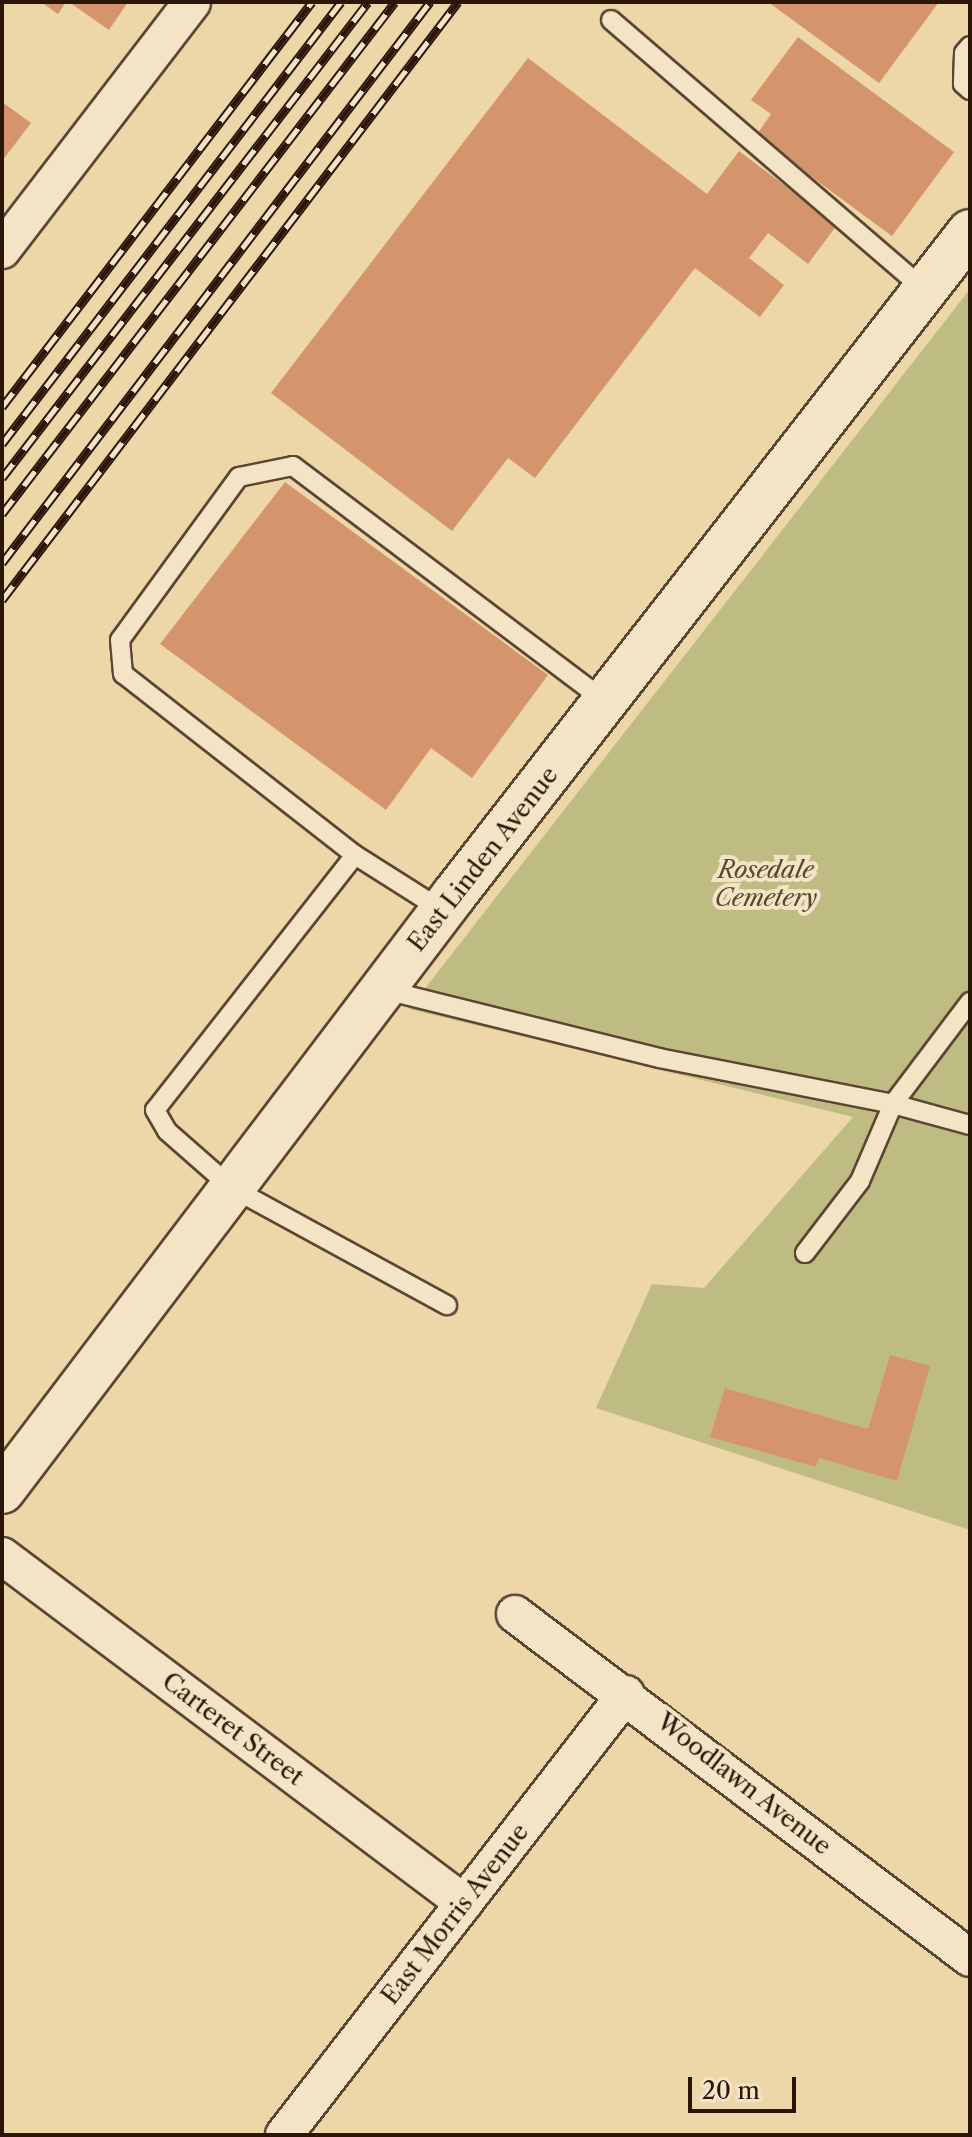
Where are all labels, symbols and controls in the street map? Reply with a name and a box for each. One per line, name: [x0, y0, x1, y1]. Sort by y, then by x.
street label: East Linden Avenue: [402, 761, 564, 957]
park label: Rosedale Cemetery: [715, 856, 817, 912]
street label: Carteret Street: [157, 1667, 309, 1791]
street label: Woodlawn Avenue: [651, 1707, 837, 1861]
street label: East Morris Avenue: [375, 1817, 535, 2011]
scale bar: [692, 2061, 800, 2111]
text: 20 m: [702, 2076, 760, 2105]

